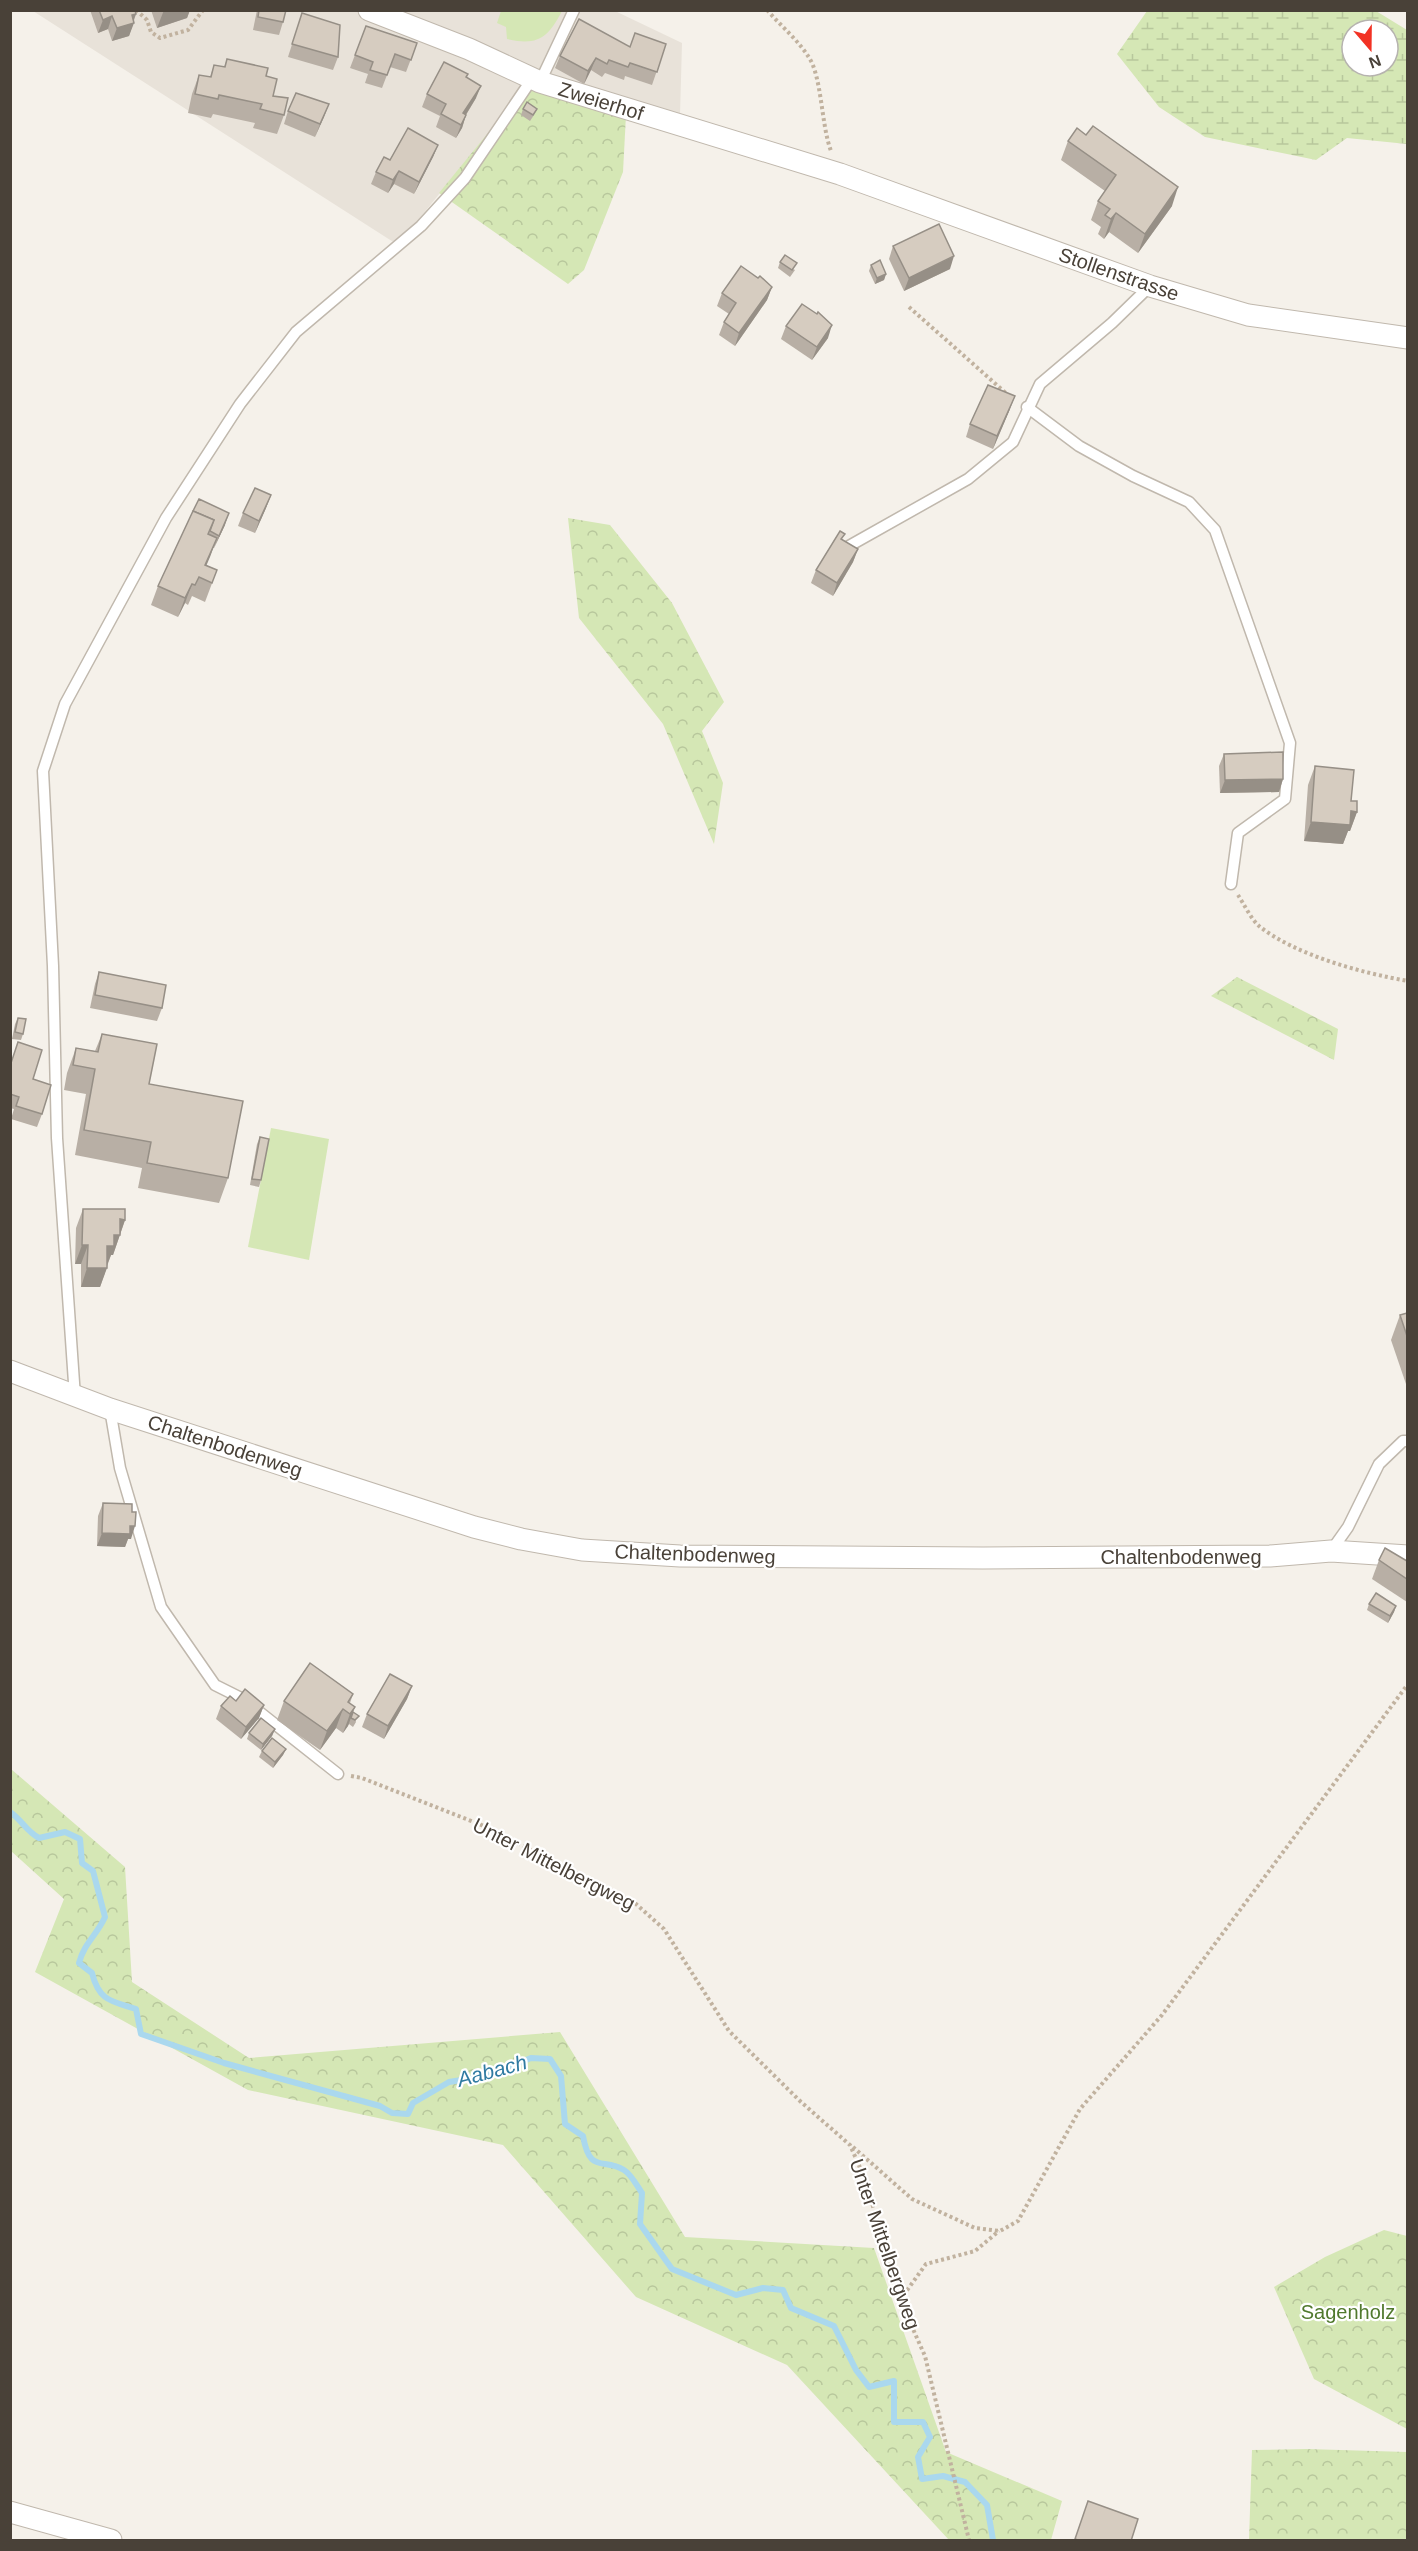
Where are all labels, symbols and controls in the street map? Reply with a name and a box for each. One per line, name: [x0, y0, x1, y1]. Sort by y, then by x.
north arrow: [1340, 18, 1400, 78]
text: N: [1367, 52, 1383, 72]
street label: Zweierhof: [556, 78, 647, 124]
street label: Stollenstrasse: [1056, 243, 1182, 305]
street label: Chaltenbodenweg: [145, 1411, 305, 1481]
street label: Chaltenbodenweg: [614, 1540, 776, 1568]
street label: Chaltenbodenweg: [1100, 1546, 1262, 1568]
street label: Unter Mittelbergweg: [469, 1814, 639, 1914]
water label: Aabach: [453, 2050, 529, 2091]
street label: Unter Mittelbergweg: [845, 2156, 925, 2332]
park label: Sagenholz: [1301, 2301, 1395, 2323]

